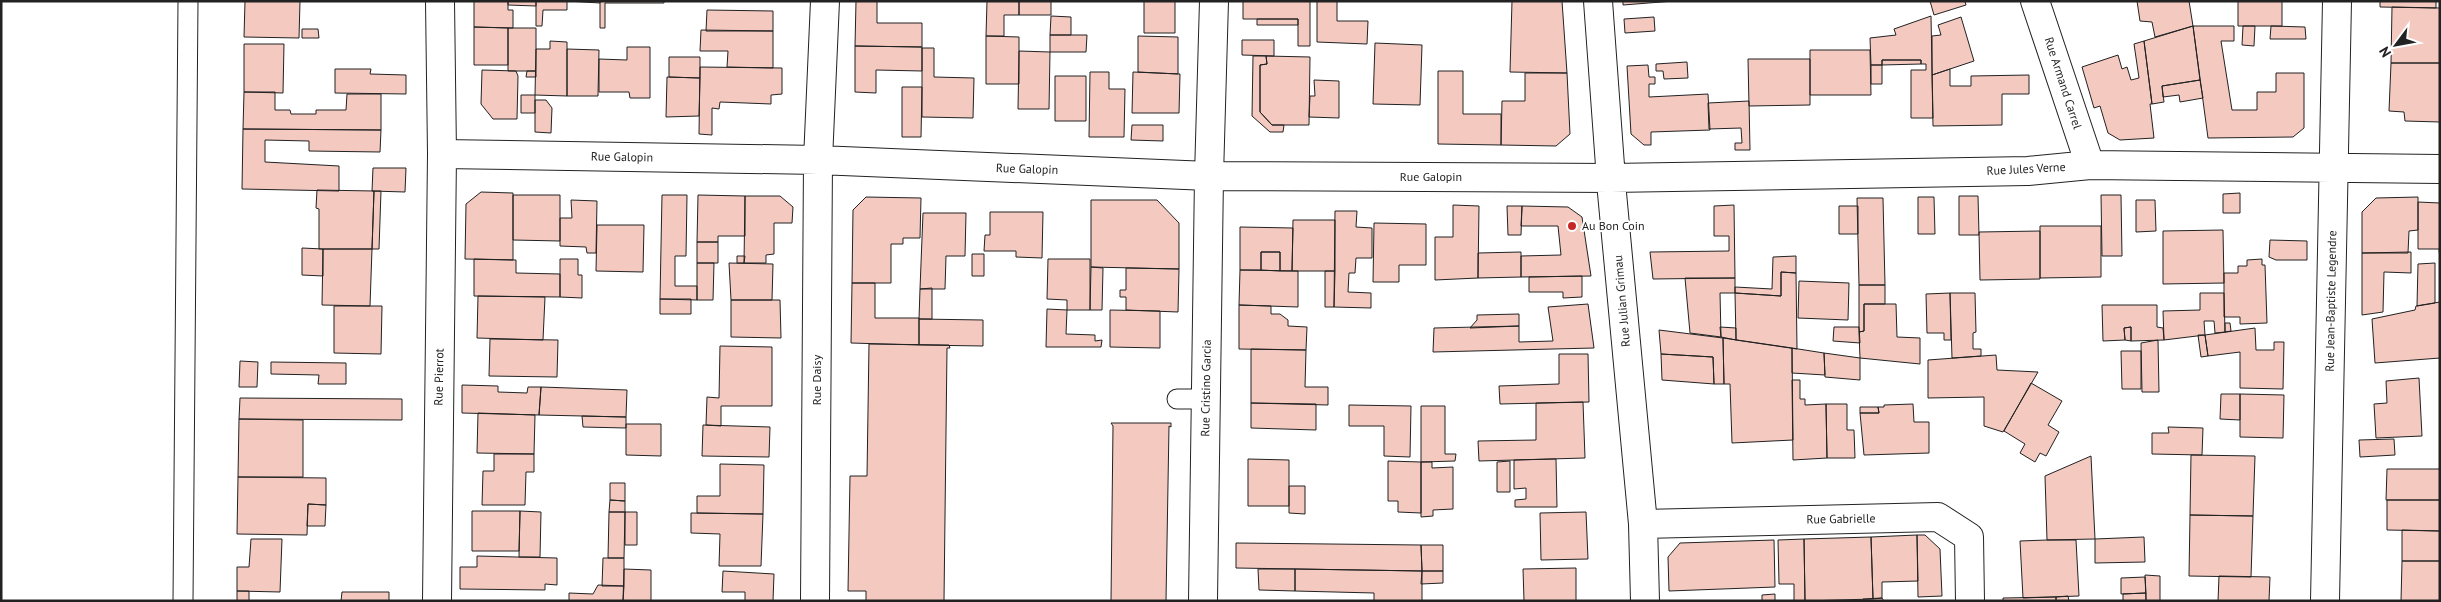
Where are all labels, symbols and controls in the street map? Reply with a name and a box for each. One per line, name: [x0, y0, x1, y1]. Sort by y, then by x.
north arrow: [2371, 20, 2421, 70]
street label: Rue Armand Carrel: [2042, 35, 2086, 131]
text: N: [2375, 43, 2395, 61]
street label: Rue Galopin: [591, 148, 653, 165]
street label: Rue Jules Verne: [1986, 159, 2066, 178]
street label: Rue Galopin: [996, 160, 1058, 177]
street label: Rue Galopin: [1400, 169, 1462, 184]
place label: Au Bon Coin: [1582, 218, 1645, 233]
marker: Au Bon Coin: [1566, 220, 1578, 232]
street label: Rue Jean-Baptiste Legendre: [2322, 230, 2339, 372]
street label: Rue Julian Grimau: [1610, 255, 1633, 348]
street label: Rue Cristino Garcia: [1197, 339, 1214, 437]
street label: Rue Pierrot: [430, 348, 447, 406]
street label: Rue Daisy: [809, 354, 824, 405]
street label: Rue Gabrielle: [1806, 510, 1876, 527]

